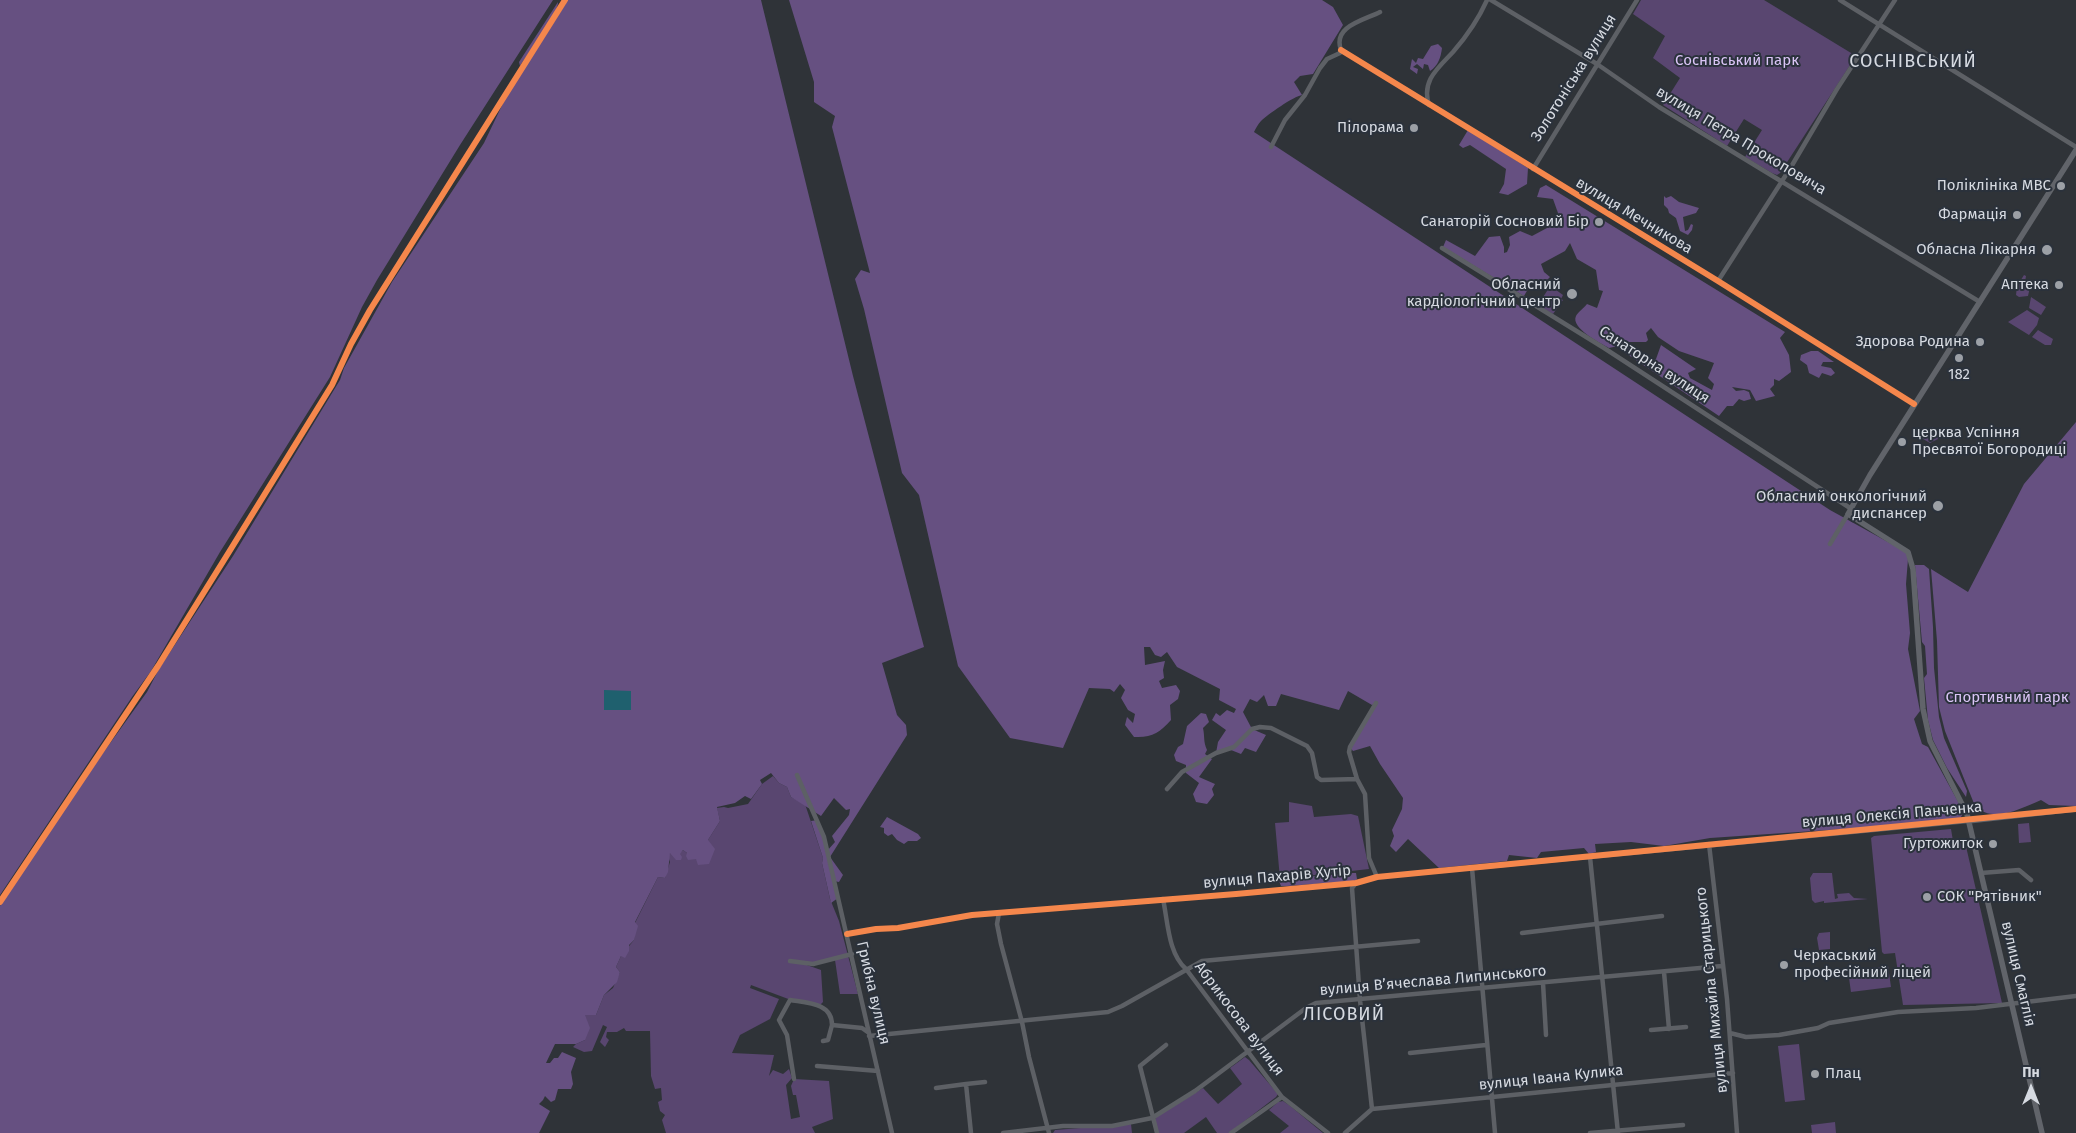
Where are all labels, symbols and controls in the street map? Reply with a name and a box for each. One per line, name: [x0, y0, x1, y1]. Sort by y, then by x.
street label: Золотоніська вулиця: [1528, 11, 1620, 145]
district label: СОСНІВСЬКИЙ: [1848, 51, 1978, 73]
park label: Соснівський парк: [1675, 52, 1799, 70]
street label: вулиця Петра Прокоповича: [1653, 83, 1829, 199]
place label: Пілорама: [1337, 119, 1404, 137]
marker: Пілорама: [1408, 122, 1420, 134]
street label: вулиця Мечникова: [1572, 174, 1696, 258]
place label: Поліклініка МВС: [1937, 177, 2051, 195]
marker: Поліклініка МВС: [2055, 180, 2067, 192]
place label: Фармація: [1938, 206, 2007, 224]
marker: Фармація: [2011, 209, 2023, 221]
place label: Санаторій Сосновий Бір: [1421, 213, 1589, 231]
marker: Санаторій Сосновий Бір: [1593, 216, 1605, 228]
place label: Обласна Лікарня: [1916, 241, 2036, 259]
marker: Обласна Лікарня: [2040, 243, 2054, 257]
place label: Обласний кардіологічний центр: [1407, 276, 1561, 311]
place label: Аптека: [2001, 276, 2049, 294]
marker: Аптека: [2053, 279, 2065, 291]
marker: Обласний кардіологічний центр: [1565, 287, 1579, 301]
street label: Санаторна вулиця: [1595, 322, 1713, 408]
place label: Здорова Родина: [1856, 333, 1970, 351]
marker: Здорова Родина: [1974, 336, 1986, 348]
marker: 182: [1953, 352, 1965, 364]
place label: 182: [1948, 366, 1970, 384]
place label: церква Успіння Пресвятої Богородиці: [1912, 424, 2067, 459]
marker: церква Успіння Пресвятої Богородиці: [1896, 436, 1908, 448]
place label: Обласний онкологічний диспансер: [1756, 488, 1927, 523]
marker: Обласний онкологічний диспансер: [1931, 499, 1945, 513]
park label: Спортивний парк: [1945, 689, 2069, 707]
street label: вулиця Олексія Панченка: [1801, 798, 1983, 832]
place label: Гуртожиток: [1903, 835, 1983, 853]
marker: Гуртожиток: [1987, 838, 1999, 850]
street label: вулиця Пахарів Хутір: [1202, 862, 1352, 892]
street label: вулиця Михайла Старицького: [1692, 886, 1732, 1094]
place label: СОК "Рятівник": [1937, 888, 2042, 906]
marker: СОК "Рятівник": [1921, 891, 1933, 903]
street label: вулиця Смаглія: [1997, 920, 2039, 1028]
street label: Грибна вулиця: [852, 940, 894, 1046]
place label: Черкаський професійний ліцей: [1794, 947, 1931, 982]
street label: Абрикосова вулиця: [1190, 959, 1288, 1079]
marker: Черкаський професійний ліцей: [1778, 959, 1790, 971]
street label: вулиця Вʼячеслава Липинського: [1319, 962, 1547, 1000]
district label: ЛІСОВИЙ: [1302, 1004, 1386, 1026]
street label: вулиця Івана Кулика: [1478, 1061, 1624, 1095]
north arrow: [2006, 1063, 2056, 1113]
text: Пн: [2022, 1064, 2040, 1081]
place label: Плац: [1825, 1065, 1861, 1083]
marker: Плац: [1809, 1068, 1821, 1080]

